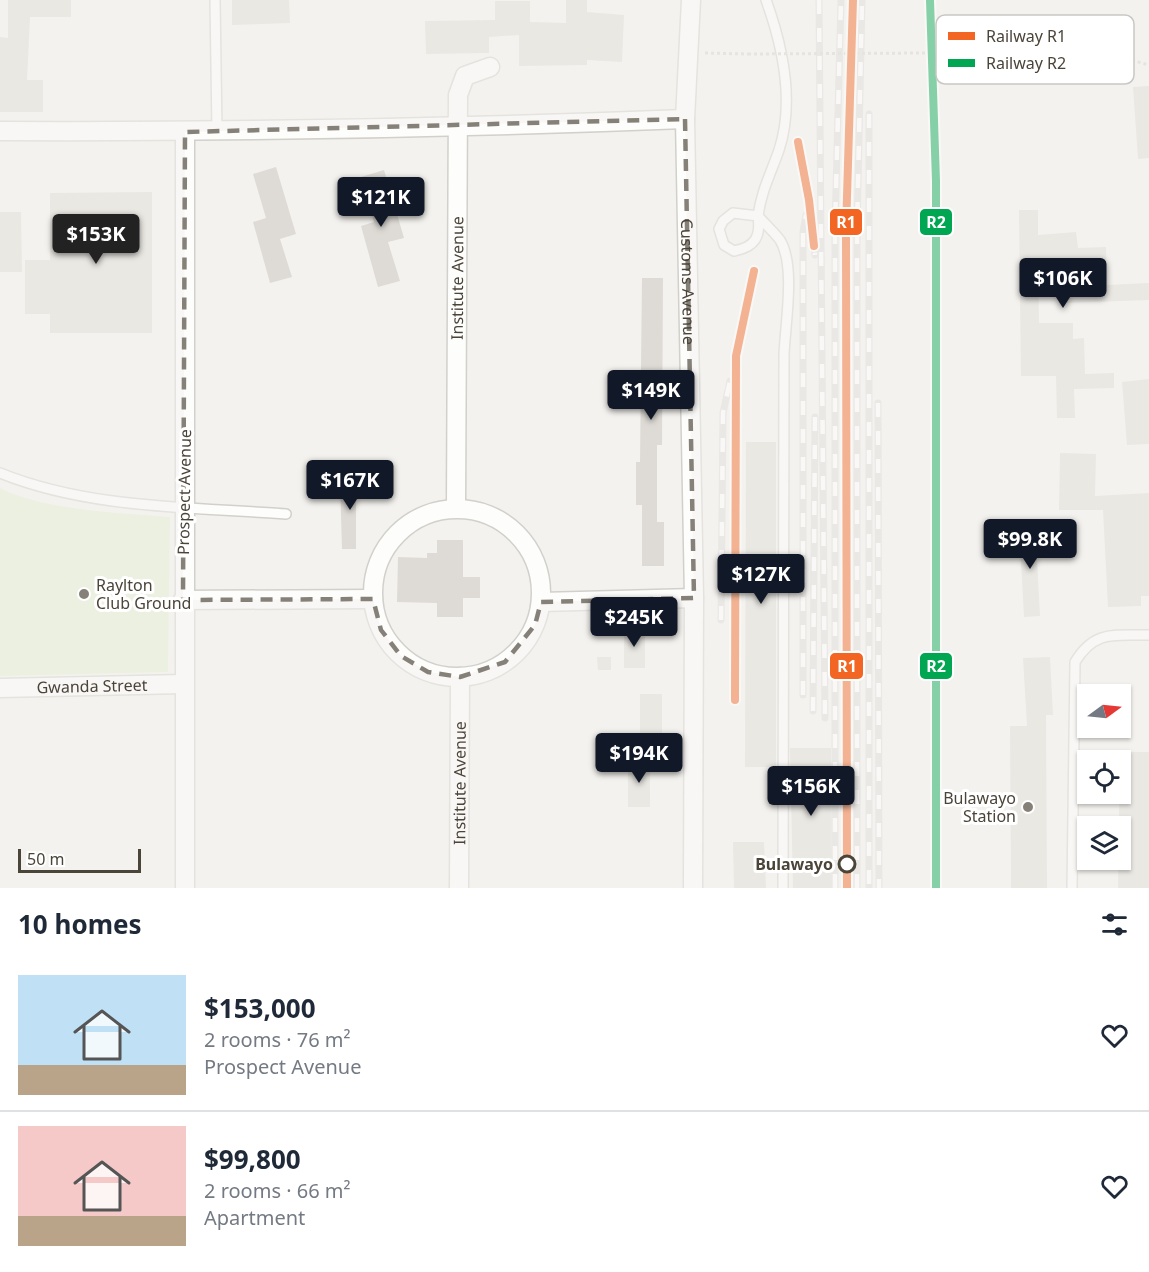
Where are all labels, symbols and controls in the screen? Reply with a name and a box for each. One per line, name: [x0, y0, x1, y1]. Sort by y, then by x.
legend: [936, 15, 1134, 84]
text: Railway R1: [986, 25, 1066, 47]
text: Railway R2: [986, 52, 1066, 74]
pin: $121K: [339, 177, 423, 228]
text: $121K: [351, 183, 411, 210]
line badge: R1: [829, 208, 863, 236]
line badge: R2: [919, 208, 953, 236]
text: R1: [836, 211, 856, 233]
text: R2: [926, 211, 946, 233]
pin: $153K: [54, 214, 138, 265]
street label: Institute Avenue: [446, 216, 468, 340]
street label: Customs Avenue: [676, 219, 700, 345]
text: $153K: [66, 220, 126, 247]
pin: $106K: [1021, 258, 1105, 309]
text: $106K: [1033, 264, 1093, 291]
pin: $149K: [609, 370, 693, 421]
text: $149K: [621, 376, 681, 403]
street label: Prospect Avenue: [172, 429, 196, 555]
pin: $167K: [308, 460, 392, 511]
text: $167K: [320, 466, 380, 493]
pin: $99.8K: [981, 519, 1079, 570]
text: $99.8K: [998, 525, 1062, 552]
pin: $127K: [719, 554, 803, 605]
text: $127K: [731, 560, 791, 587]
place label: Raylton Club Ground: [96, 574, 191, 614]
marker: Raylton Club Ground: [77, 587, 91, 601]
pin: $245K: [592, 597, 676, 648]
text: $245K: [604, 603, 664, 630]
line badge: R1: [829, 652, 864, 680]
line badge: R2: [919, 652, 953, 680]
text: R1: [837, 655, 857, 677]
text: R2: [926, 655, 946, 677]
street label: Gwanda Street: [36, 674, 148, 698]
north arrow: [1077, 684, 1131, 738]
map controls: [1077, 684, 1131, 870]
street label: Institute Avenue: [448, 721, 471, 845]
pin: $194K: [597, 733, 681, 784]
text: $194K: [609, 739, 669, 766]
button: locate: [1077, 750, 1131, 804]
pin: $156K: [769, 766, 853, 817]
text: $156K: [781, 772, 841, 799]
place label: Bulawayo Station: [943, 787, 1016, 827]
marker: Bulawayo Station: [1021, 800, 1035, 814]
button: layers: [1077, 816, 1131, 870]
scale bar: [18, 846, 141, 874]
text: 50 m: [27, 848, 64, 870]
place label: Bulawayo: [755, 853, 833, 875]
marker: Bulawayo: [838, 855, 856, 873]
text: 10 homes: [18, 906, 142, 942]
icon: filters: [1098, 908, 1131, 941]
text: $153,000: [204, 990, 316, 1026]
icon: home: [66, 999, 138, 1071]
icon: heart: [1098, 1019, 1131, 1052]
text: 2 rooms · 76 m²: [204, 1026, 351, 1053]
text: Prospect Avenue: [204, 1053, 361, 1080]
text: $99,800: [204, 1141, 301, 1177]
icon: home: [66, 1150, 138, 1222]
icon: heart: [1098, 1170, 1131, 1203]
text: 2 rooms · 66 m²: [204, 1177, 351, 1204]
text: Apartment: [204, 1204, 305, 1231]

